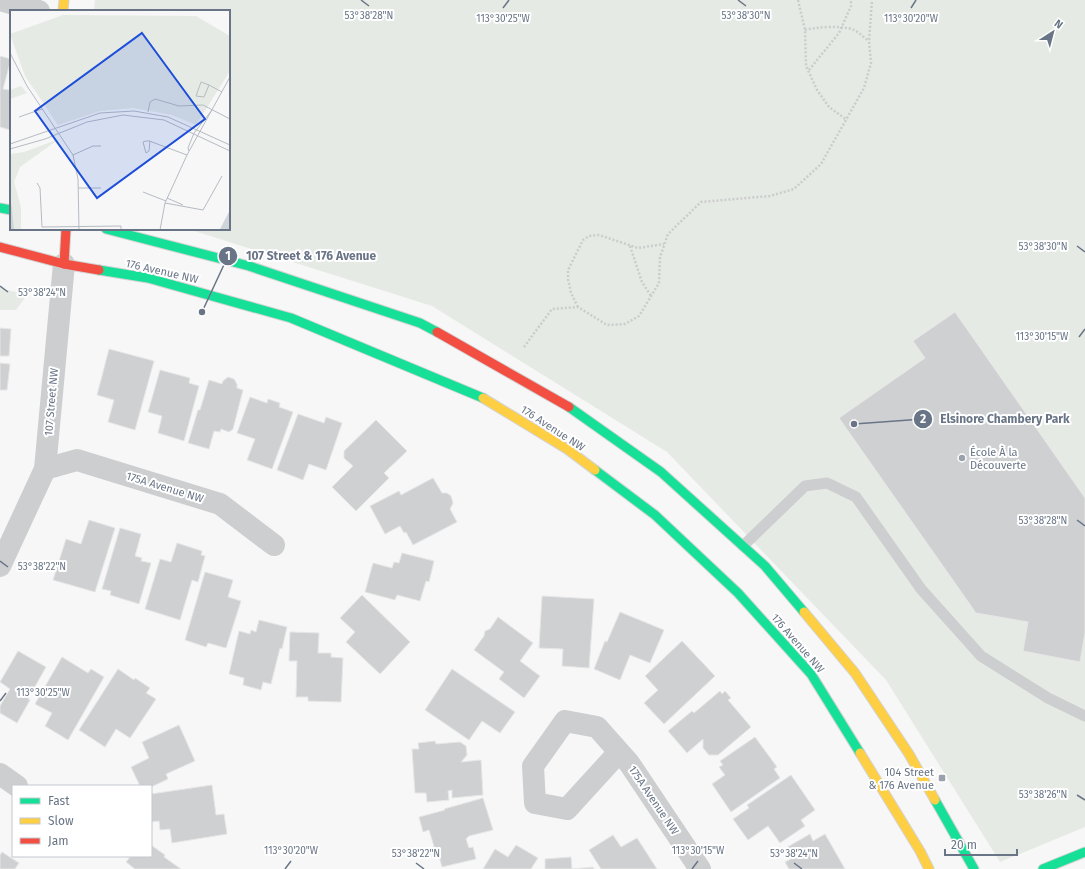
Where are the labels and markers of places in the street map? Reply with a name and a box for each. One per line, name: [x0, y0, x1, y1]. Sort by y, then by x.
callout: 107 Street & 176 Avenue: [218, 244, 384, 268]
callout: Elsinore Chambery Park: [913, 407, 1078, 431]
place label: École À la Découverte: [970, 445, 1026, 472]
marker: École À la Découverte: [957, 453, 967, 463]
place label: 104 Street & 176 Avenue: [868, 766, 934, 792]
marker: 104 Street & 176 Avenue: [937, 773, 947, 783]

